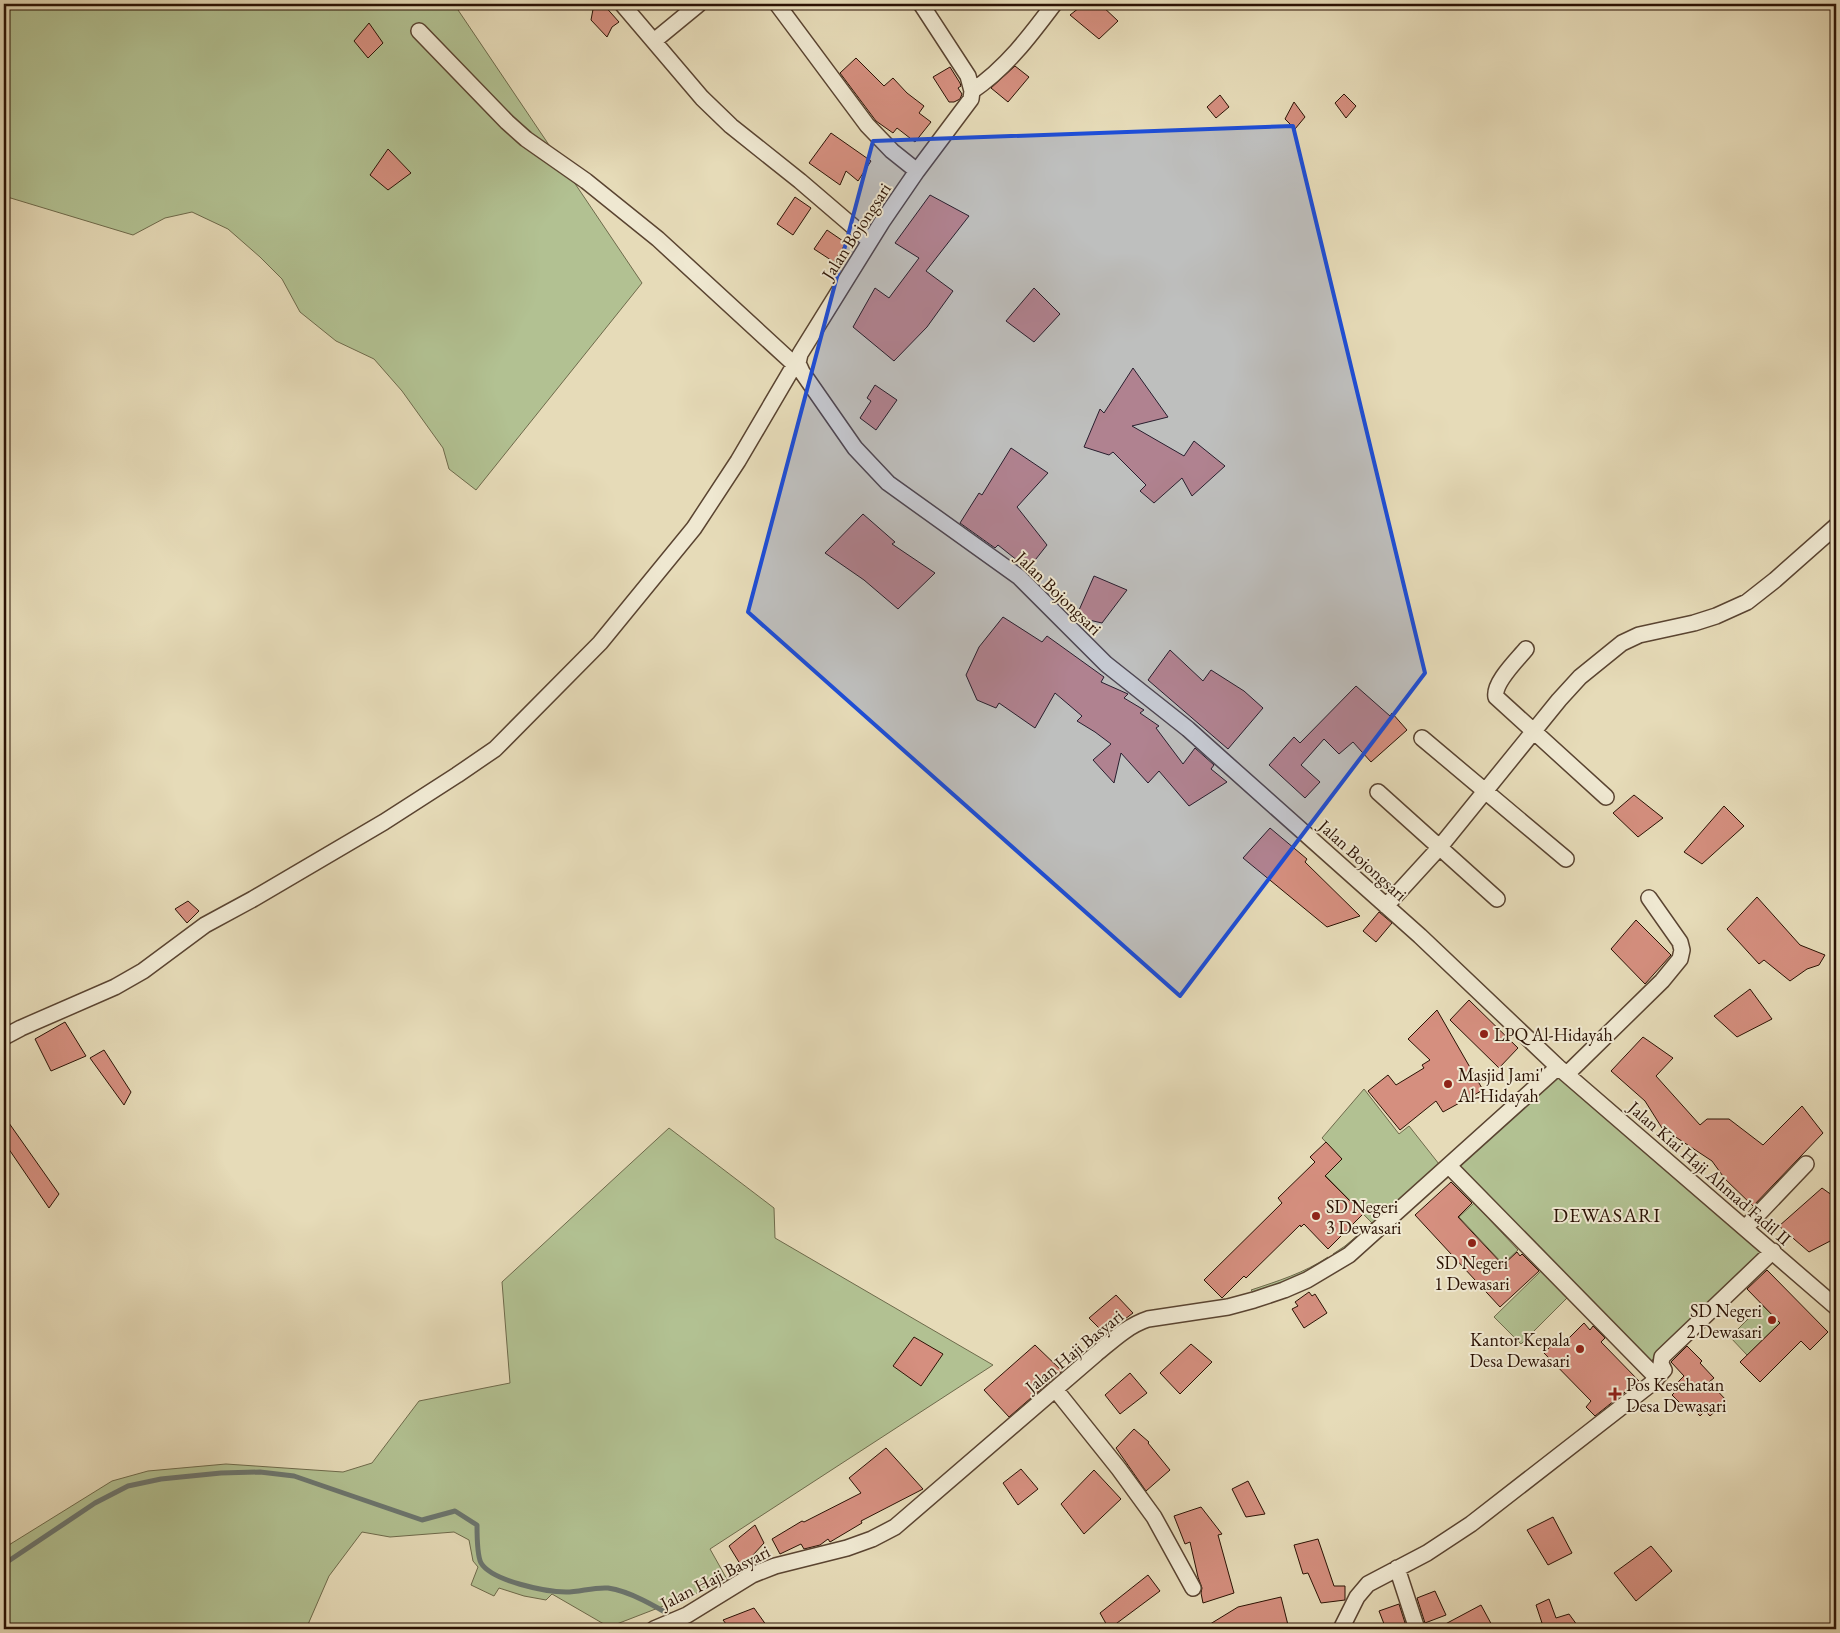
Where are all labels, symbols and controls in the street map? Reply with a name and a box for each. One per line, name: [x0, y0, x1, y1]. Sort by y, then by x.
street label: Jalan Bojongsari: [815, 178, 896, 286]
street label: Jalan Bojongsari: [1010, 545, 1107, 640]
street label: Jalan Bojongsari: [1313, 813, 1412, 906]
place label: LPQ Al-Hidayah: [1494, 1023, 1613, 1046]
marker: LPQ Al-Hidayah: [1478, 1028, 1490, 1040]
place label: Masjid Jami' Al-Hidayah: [1457, 1063, 1543, 1107]
marker: Masjid Jami' Al-Hidayah: [1442, 1078, 1454, 1090]
street label: Jalan Kiai Haji Ahmad Fadil II: [1622, 1095, 1796, 1250]
place label: SD Negeri 3 Dewasari: [1326, 1195, 1402, 1239]
district label: DEWASARI: [1553, 1202, 1661, 1228]
marker: SD Negeri 3 Dewasari: [1310, 1210, 1322, 1222]
marker: SD Negeri 1 Dewasari: [1466, 1237, 1478, 1249]
place label: SD Negeri 1 Dewasari: [1434, 1251, 1510, 1295]
place label: SD Negeri 2 Dewasari: [1687, 1299, 1763, 1343]
street label: Jalan Haji Basyari: [1019, 1304, 1128, 1399]
marker: SD Negeri 2 Dewasari: [1766, 1314, 1778, 1326]
place label: Kantor Kepala Desa Dewasari: [1470, 1328, 1571, 1372]
marker: Kantor Kepala Desa Dewasari: [1574, 1343, 1586, 1355]
place label: Pos Kesehatan Desa Dewasari: [1626, 1373, 1727, 1417]
marker: Pos Kesehatan Desa Dewasari: [1608, 1387, 1622, 1401]
street label: Jalan Haji Basyari: [654, 1539, 774, 1615]

